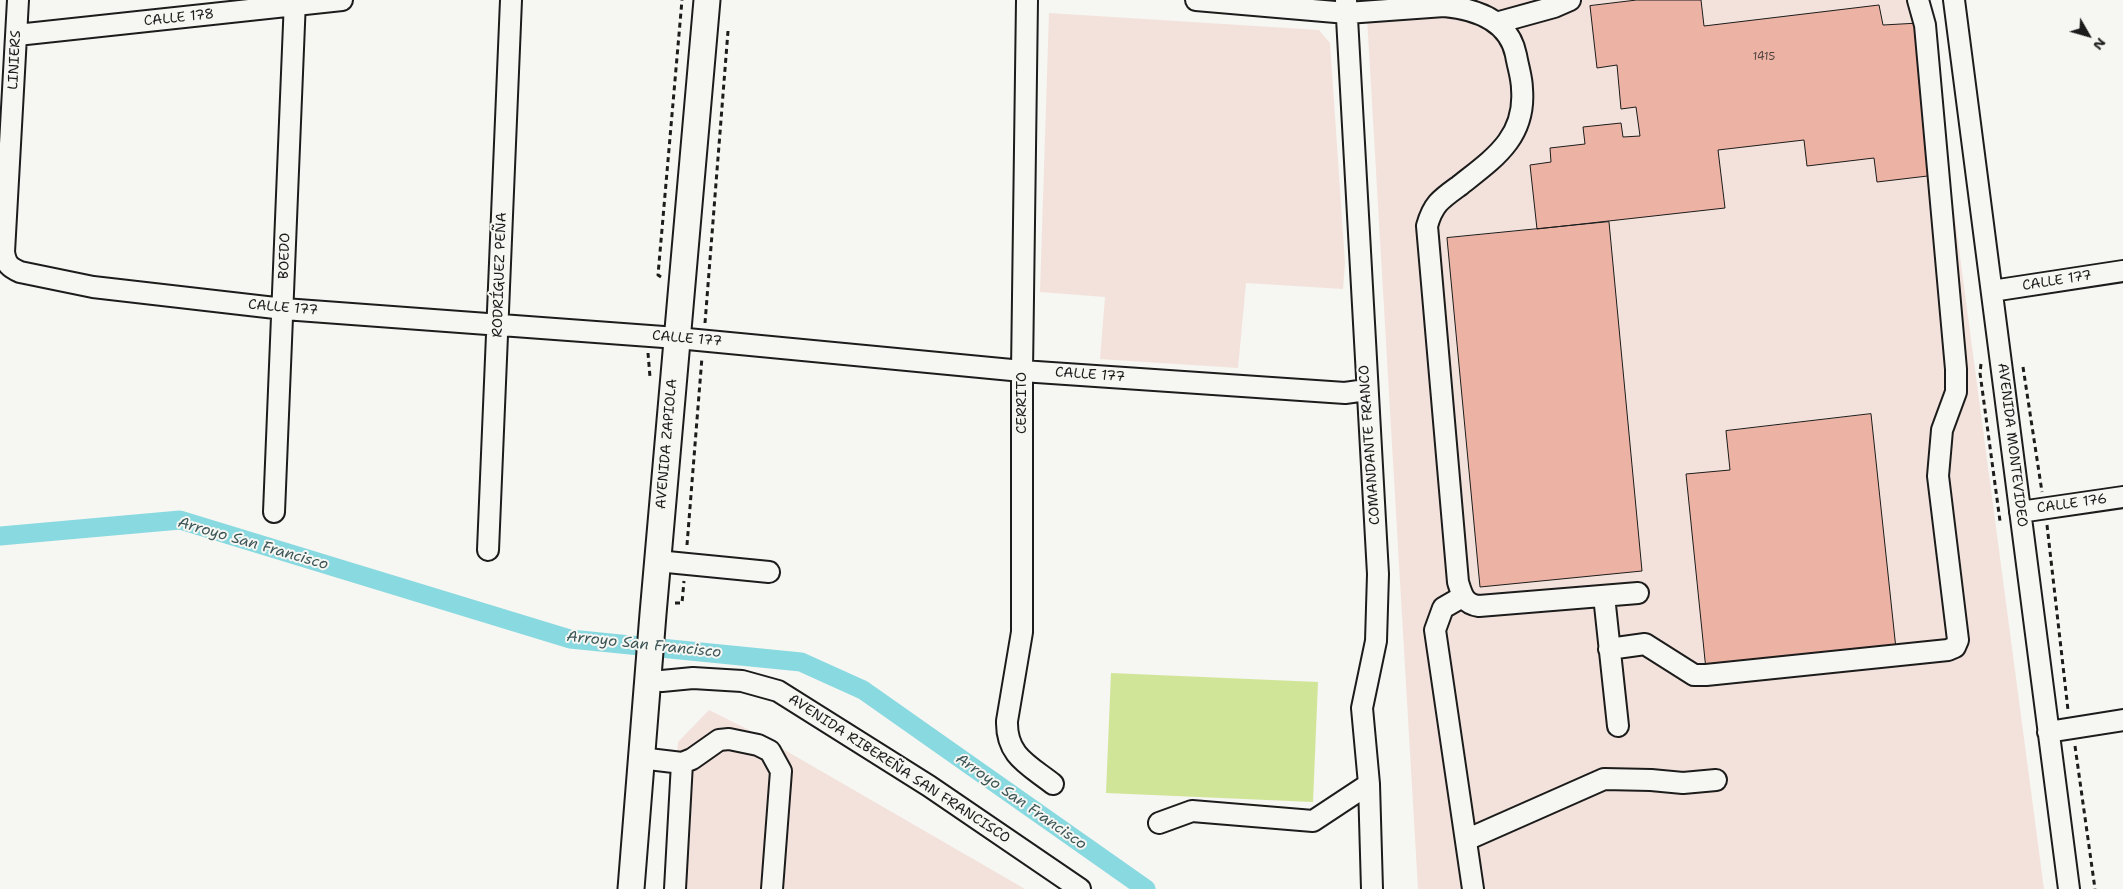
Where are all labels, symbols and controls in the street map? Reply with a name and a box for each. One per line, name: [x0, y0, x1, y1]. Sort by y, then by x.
street label: CALLE 178: [143, 6, 215, 30]
north arrow: [2063, 10, 2113, 60]
street label: LINIERS: [5, 30, 25, 90]
text: N: [2089, 34, 2110, 54]
house number: 1415: [1753, 50, 1775, 64]
street label: RODRÍGUEZ PEÑA: [489, 212, 511, 338]
street label: BOEDO: [276, 232, 294, 280]
street label: CALLE 177: [2021, 267, 2093, 295]
street label: CALLE 177: [247, 297, 319, 319]
street label: CALLE 177: [651, 328, 723, 350]
street label: AVENIDA MONTEVIDEO: [1994, 362, 2030, 528]
street label: CALLE 177: [1054, 364, 1126, 386]
street label: COMANDANTE FRANCO: [1356, 364, 1384, 526]
street label: CERRITO: [1014, 372, 1030, 434]
street label: AVENIDA ZAPIOLA: [653, 378, 681, 510]
street label: CALLE 176: [2036, 491, 2108, 517]
water label: Arroyo San Francisco: [176, 514, 330, 574]
water label: Arroyo San Francisco: [566, 628, 722, 662]
street label: AVENIDA RIBEREÑA SAN FRANCISCO: [785, 691, 1013, 847]
water label: Arroyo San Francisco: [952, 750, 1090, 854]

